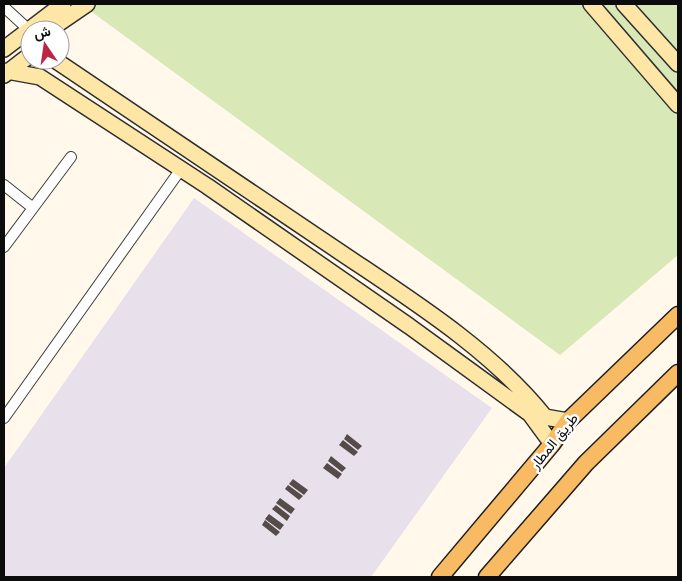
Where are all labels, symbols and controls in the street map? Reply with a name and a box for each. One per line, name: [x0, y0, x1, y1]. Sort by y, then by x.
north arrow: [20, 20, 70, 70]
text: ش: [32, 21, 52, 43]
street label: طريق المطار: [525, 409, 582, 473]

